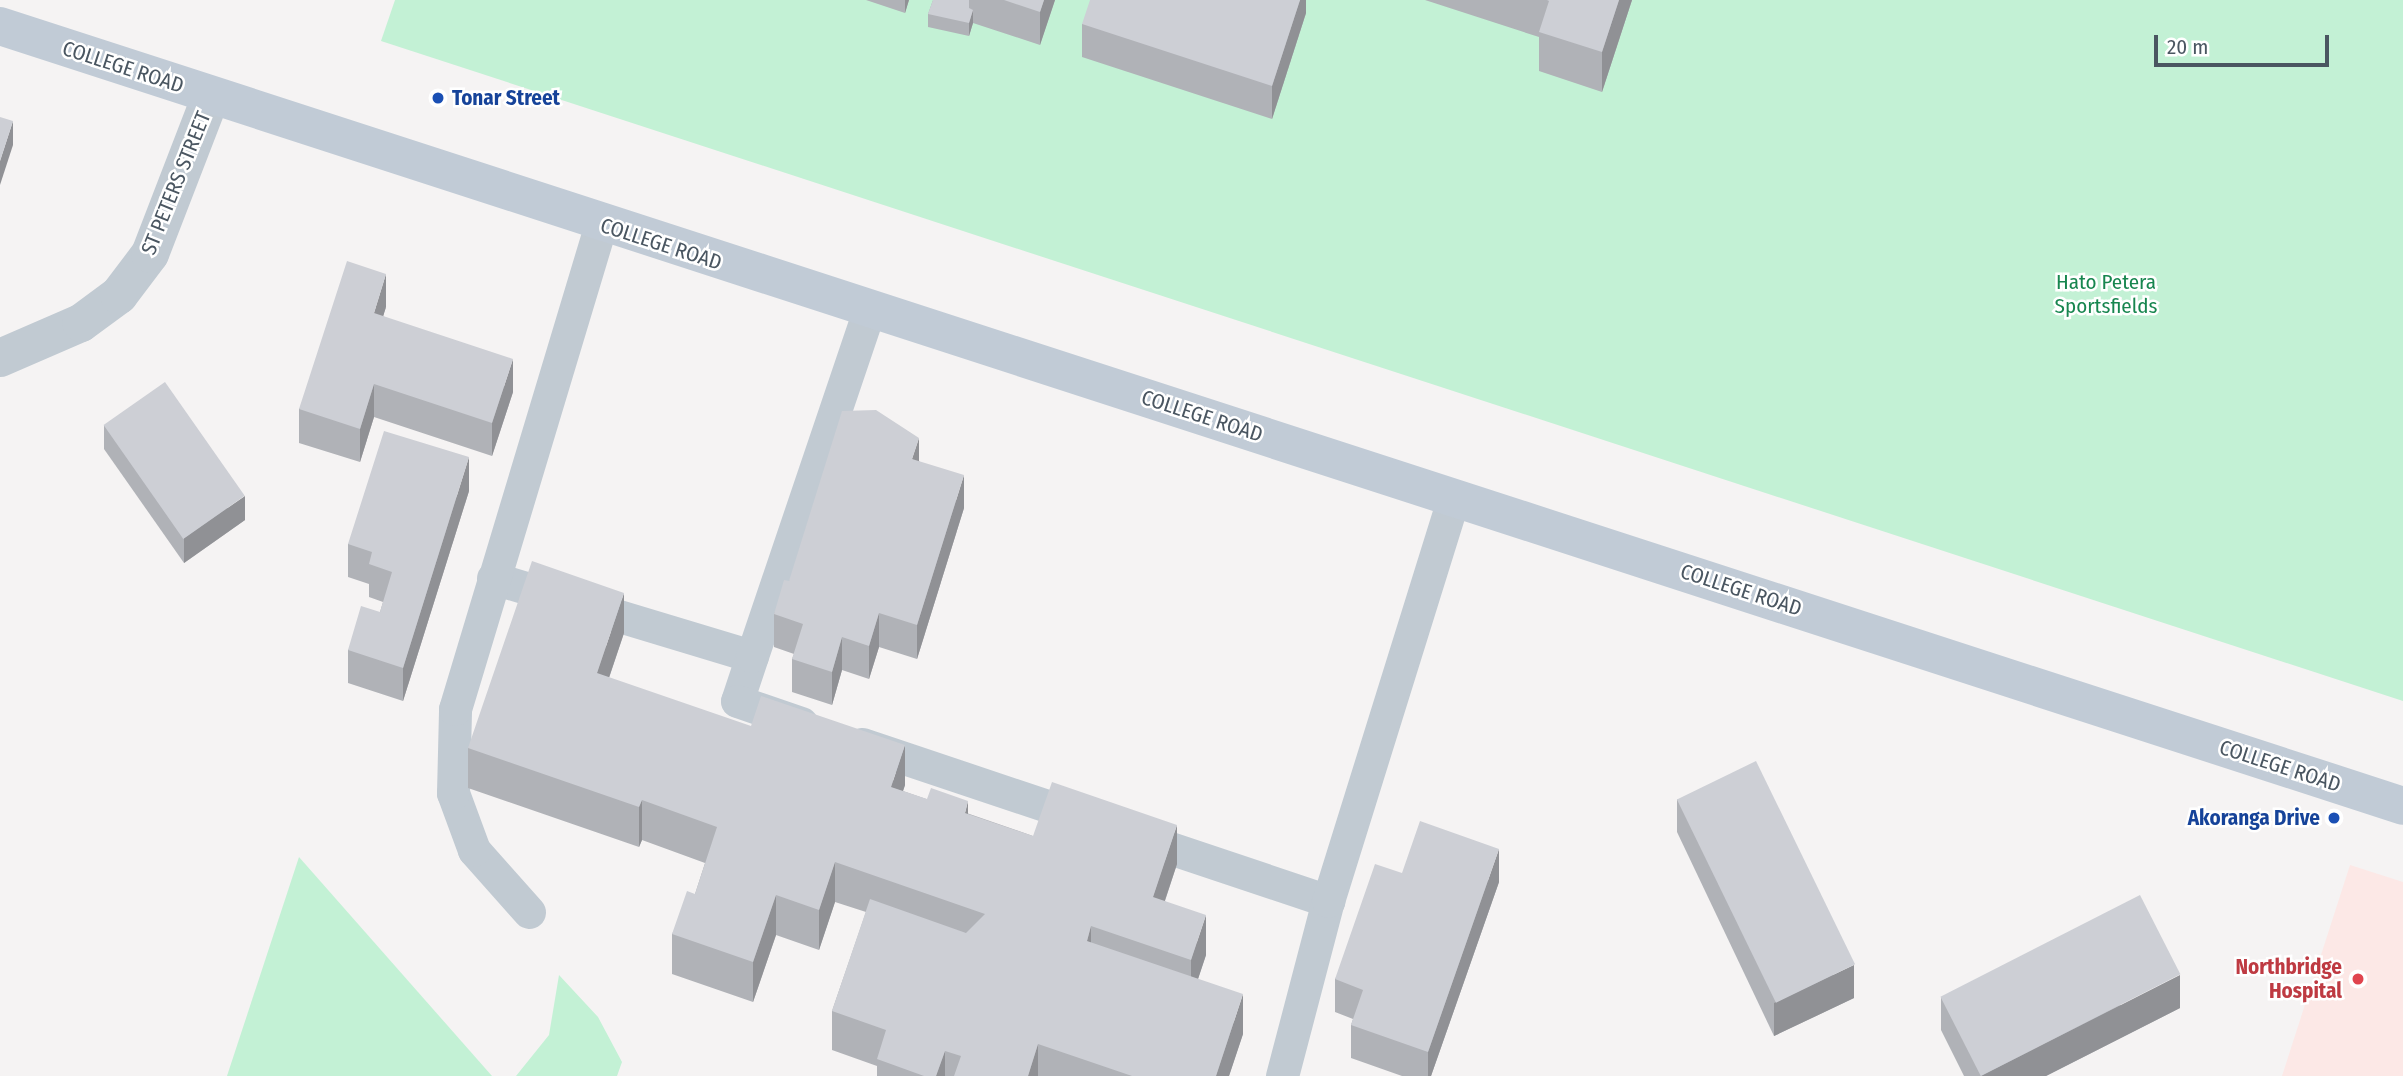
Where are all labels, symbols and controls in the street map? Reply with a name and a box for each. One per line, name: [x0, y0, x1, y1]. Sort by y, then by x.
scale bar: [2158, 21, 2333, 65]
text: 20 m: [2167, 34, 2208, 60]
street label: COLLEGE ROAD: [59, 36, 187, 98]
place label: Tonar Street: [452, 85, 560, 111]
marker: Tonar Street: [430, 90, 446, 106]
street label: ST PETERS STREET: [136, 108, 216, 258]
street label: COLLEGE ROAD: [597, 213, 725, 275]
park label: Hato Petera Sportsfields: [2055, 269, 2157, 319]
street label: COLLEGE ROAD: [1138, 385, 1266, 447]
street label: COLLEGE ROAD: [1677, 559, 1805, 621]
street label: COLLEGE ROAD: [2216, 735, 2344, 797]
place label: Akoranga Drive: [2188, 805, 2320, 831]
marker: Akoranga Drive: [2326, 810, 2342, 826]
place label: Northbridge Hospital: [2236, 954, 2342, 1004]
marker: Northbridge Hospital: [2348, 969, 2368, 989]

